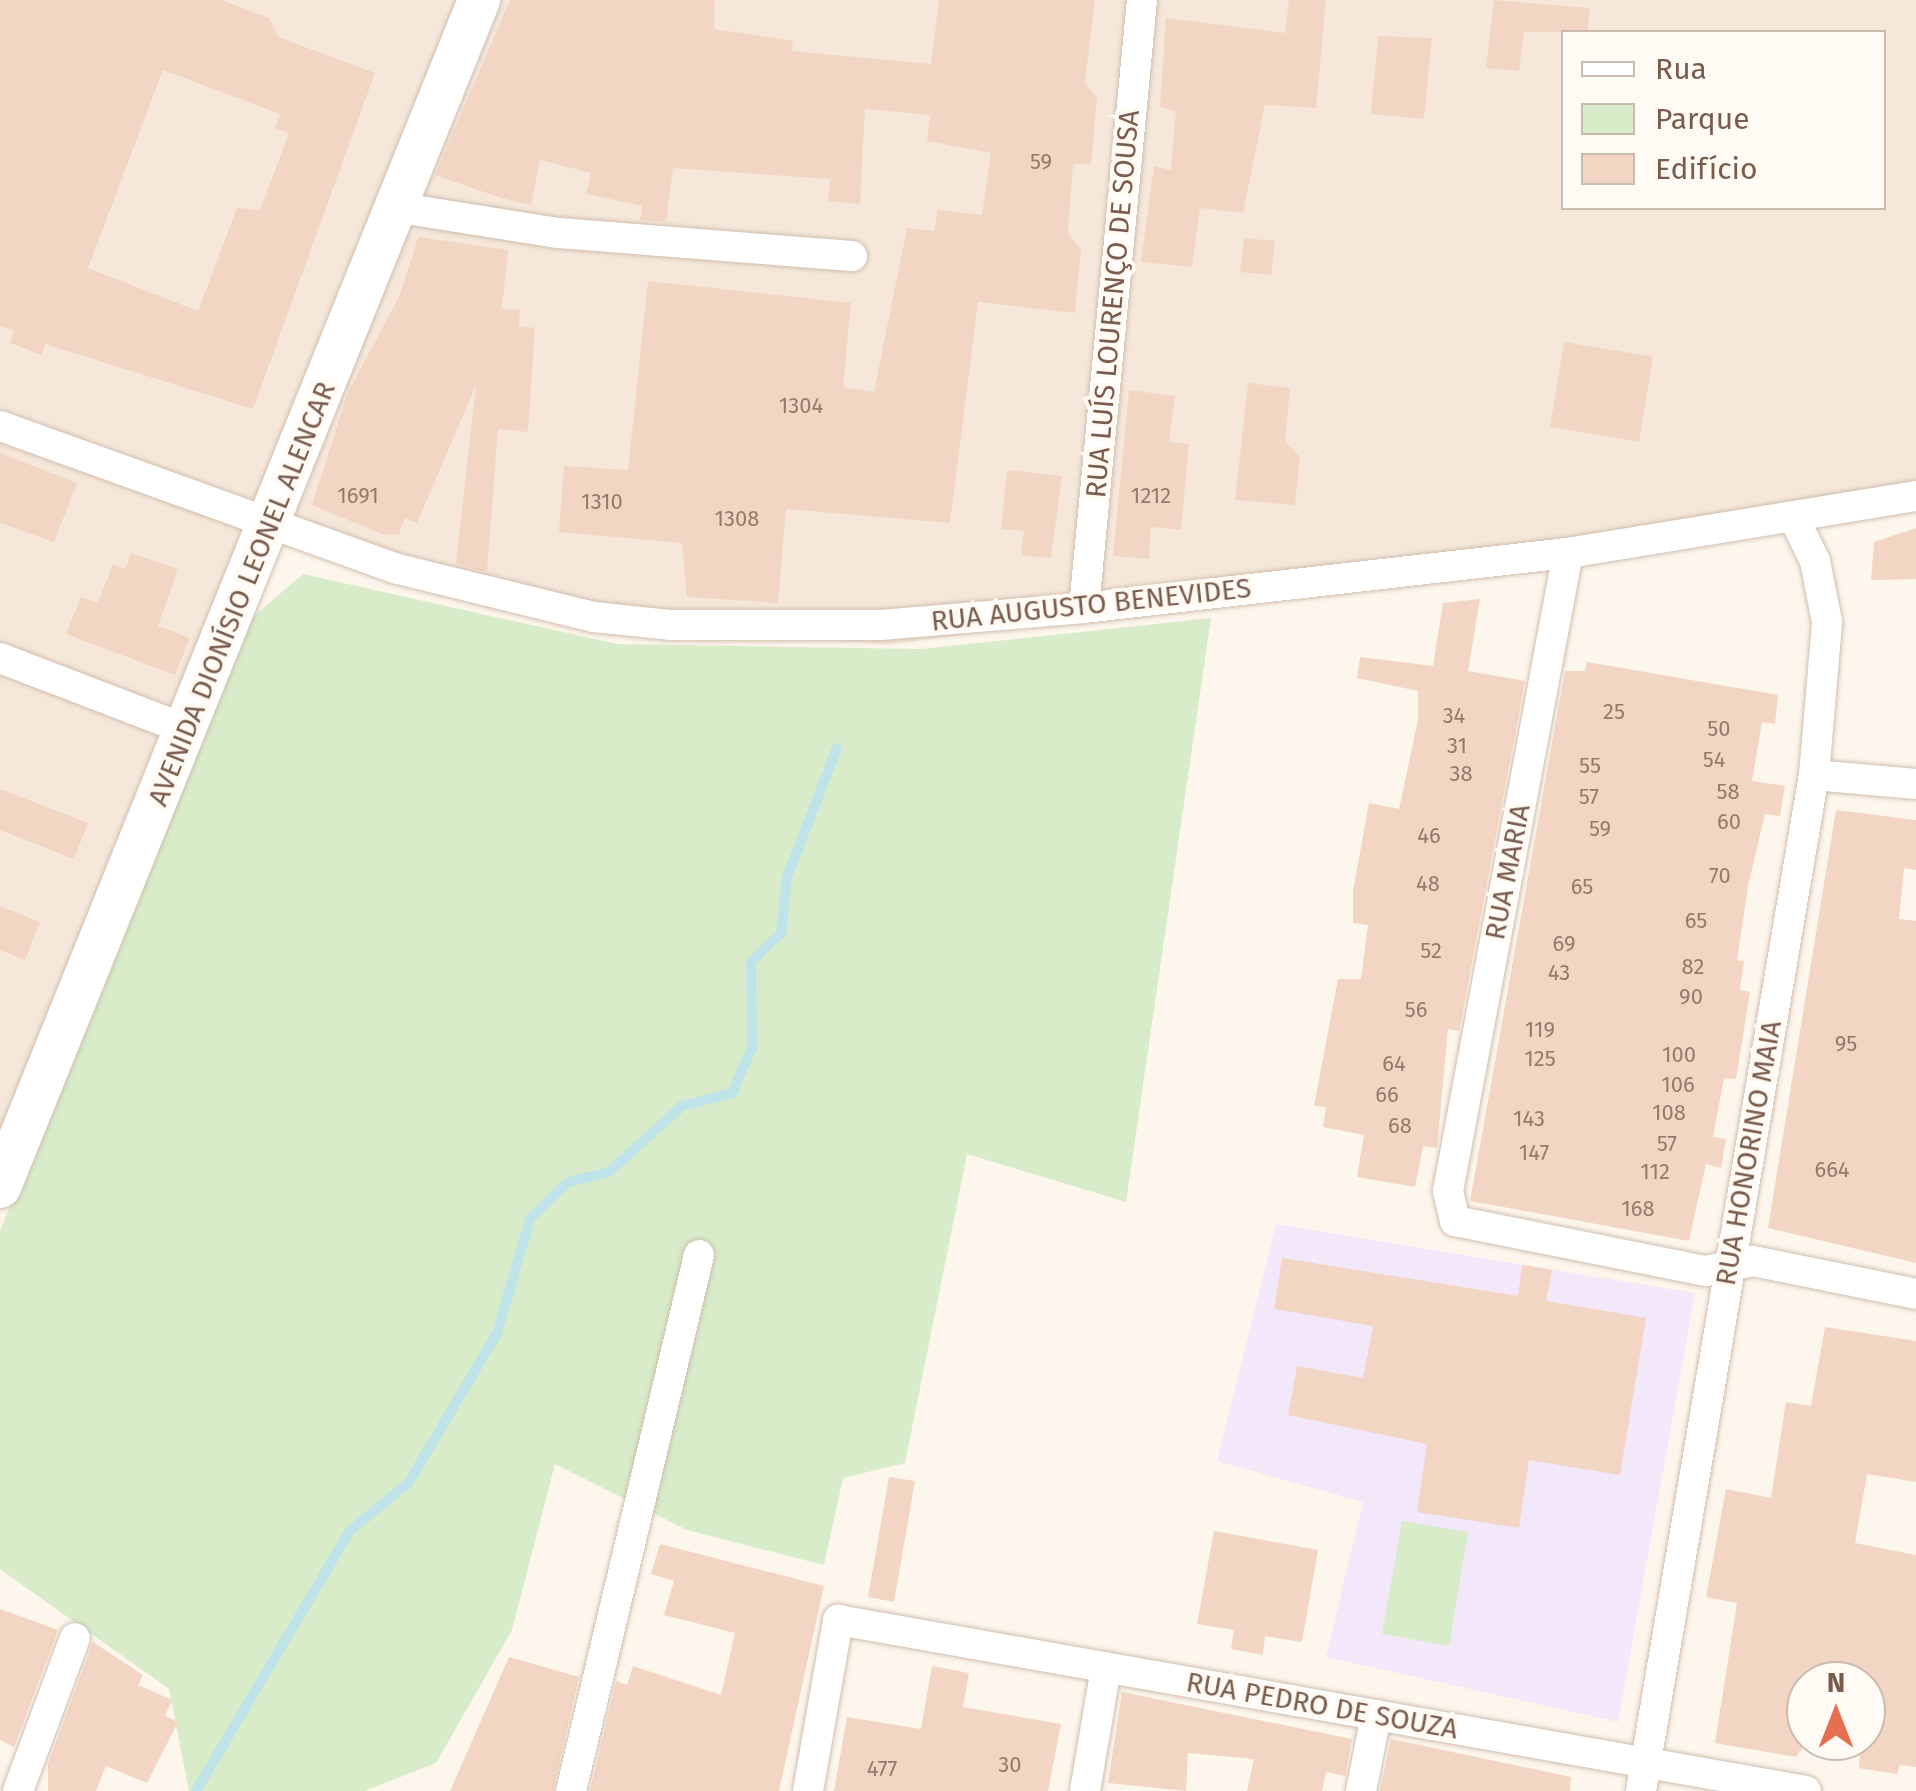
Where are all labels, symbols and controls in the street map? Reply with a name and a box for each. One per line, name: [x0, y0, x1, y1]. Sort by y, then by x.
legend: [1561, 30, 1886, 210]
text: Rua: [1655, 51, 1707, 87]
text: Parque: [1655, 101, 1750, 137]
street label: RUA LUÍS LOURENÇO DE SOUSA: [1079, 109, 1147, 499]
house number: 59: [1030, 149, 1052, 175]
text: Edifício: [1655, 151, 1757, 187]
street label: AVENIDA DIONÍSIO LEONEL ALENCAR: [141, 377, 343, 811]
house number: 1304: [779, 393, 823, 419]
house number: 1691: [337, 483, 379, 509]
house number: 1212: [1131, 483, 1171, 509]
house number: 1310: [581, 489, 623, 515]
house number: 1308: [715, 506, 759, 532]
street label: RUA AUGUSTO BENEVIDES: [929, 571, 1253, 639]
house number: 25: [1603, 699, 1625, 725]
house number: 34: [1443, 703, 1465, 729]
house number: 50: [1707, 716, 1731, 742]
house number: 31: [1447, 733, 1467, 759]
house number: 54: [1703, 747, 1725, 773]
house number: 55: [1579, 753, 1601, 779]
house number: 38: [1449, 761, 1473, 787]
house number: 58: [1716, 779, 1740, 805]
house number: 57: [1579, 784, 1599, 810]
street label: RUA MARIA: [1478, 801, 1538, 943]
house number: 60: [1717, 809, 1741, 835]
house number: 59: [1589, 816, 1611, 842]
house number: 46: [1417, 823, 1441, 849]
house number: 70: [1709, 863, 1731, 889]
house number: 48: [1416, 871, 1440, 897]
house number: 65: [1571, 874, 1593, 900]
house number: 65: [1685, 908, 1707, 934]
house number: 69: [1553, 931, 1575, 957]
house number: 52: [1420, 938, 1442, 964]
house number: 82: [1682, 954, 1704, 980]
house number: 43: [1548, 960, 1570, 986]
house number: 90: [1679, 984, 1703, 1010]
house number: 56: [1405, 997, 1427, 1023]
house number: 119: [1525, 1017, 1555, 1043]
street label: RUA HONORINO MAIA: [1709, 1018, 1789, 1288]
house number: 95: [1835, 1031, 1857, 1057]
house number: 100: [1662, 1042, 1696, 1068]
house number: 125: [1524, 1046, 1556, 1072]
house number: 64: [1382, 1051, 1406, 1077]
house number: 106: [1661, 1072, 1695, 1098]
house number: 66: [1375, 1082, 1399, 1108]
house number: 108: [1652, 1100, 1686, 1126]
house number: 143: [1513, 1106, 1545, 1132]
house number: 68: [1388, 1113, 1412, 1139]
house number: 57: [1657, 1131, 1677, 1157]
house number: 147: [1519, 1140, 1549, 1166]
house number: 664: [1814, 1157, 1850, 1183]
house number: 112: [1640, 1159, 1670, 1185]
house number: 168: [1621, 1196, 1655, 1222]
north arrow: [1786, 1661, 1886, 1761]
street label: RUA PEDRO DE SOUZA: [1184, 1666, 1460, 1746]
text: N: [1827, 1666, 1845, 1699]
house number: 30: [998, 1752, 1022, 1778]
house number: 477: [867, 1756, 897, 1782]

